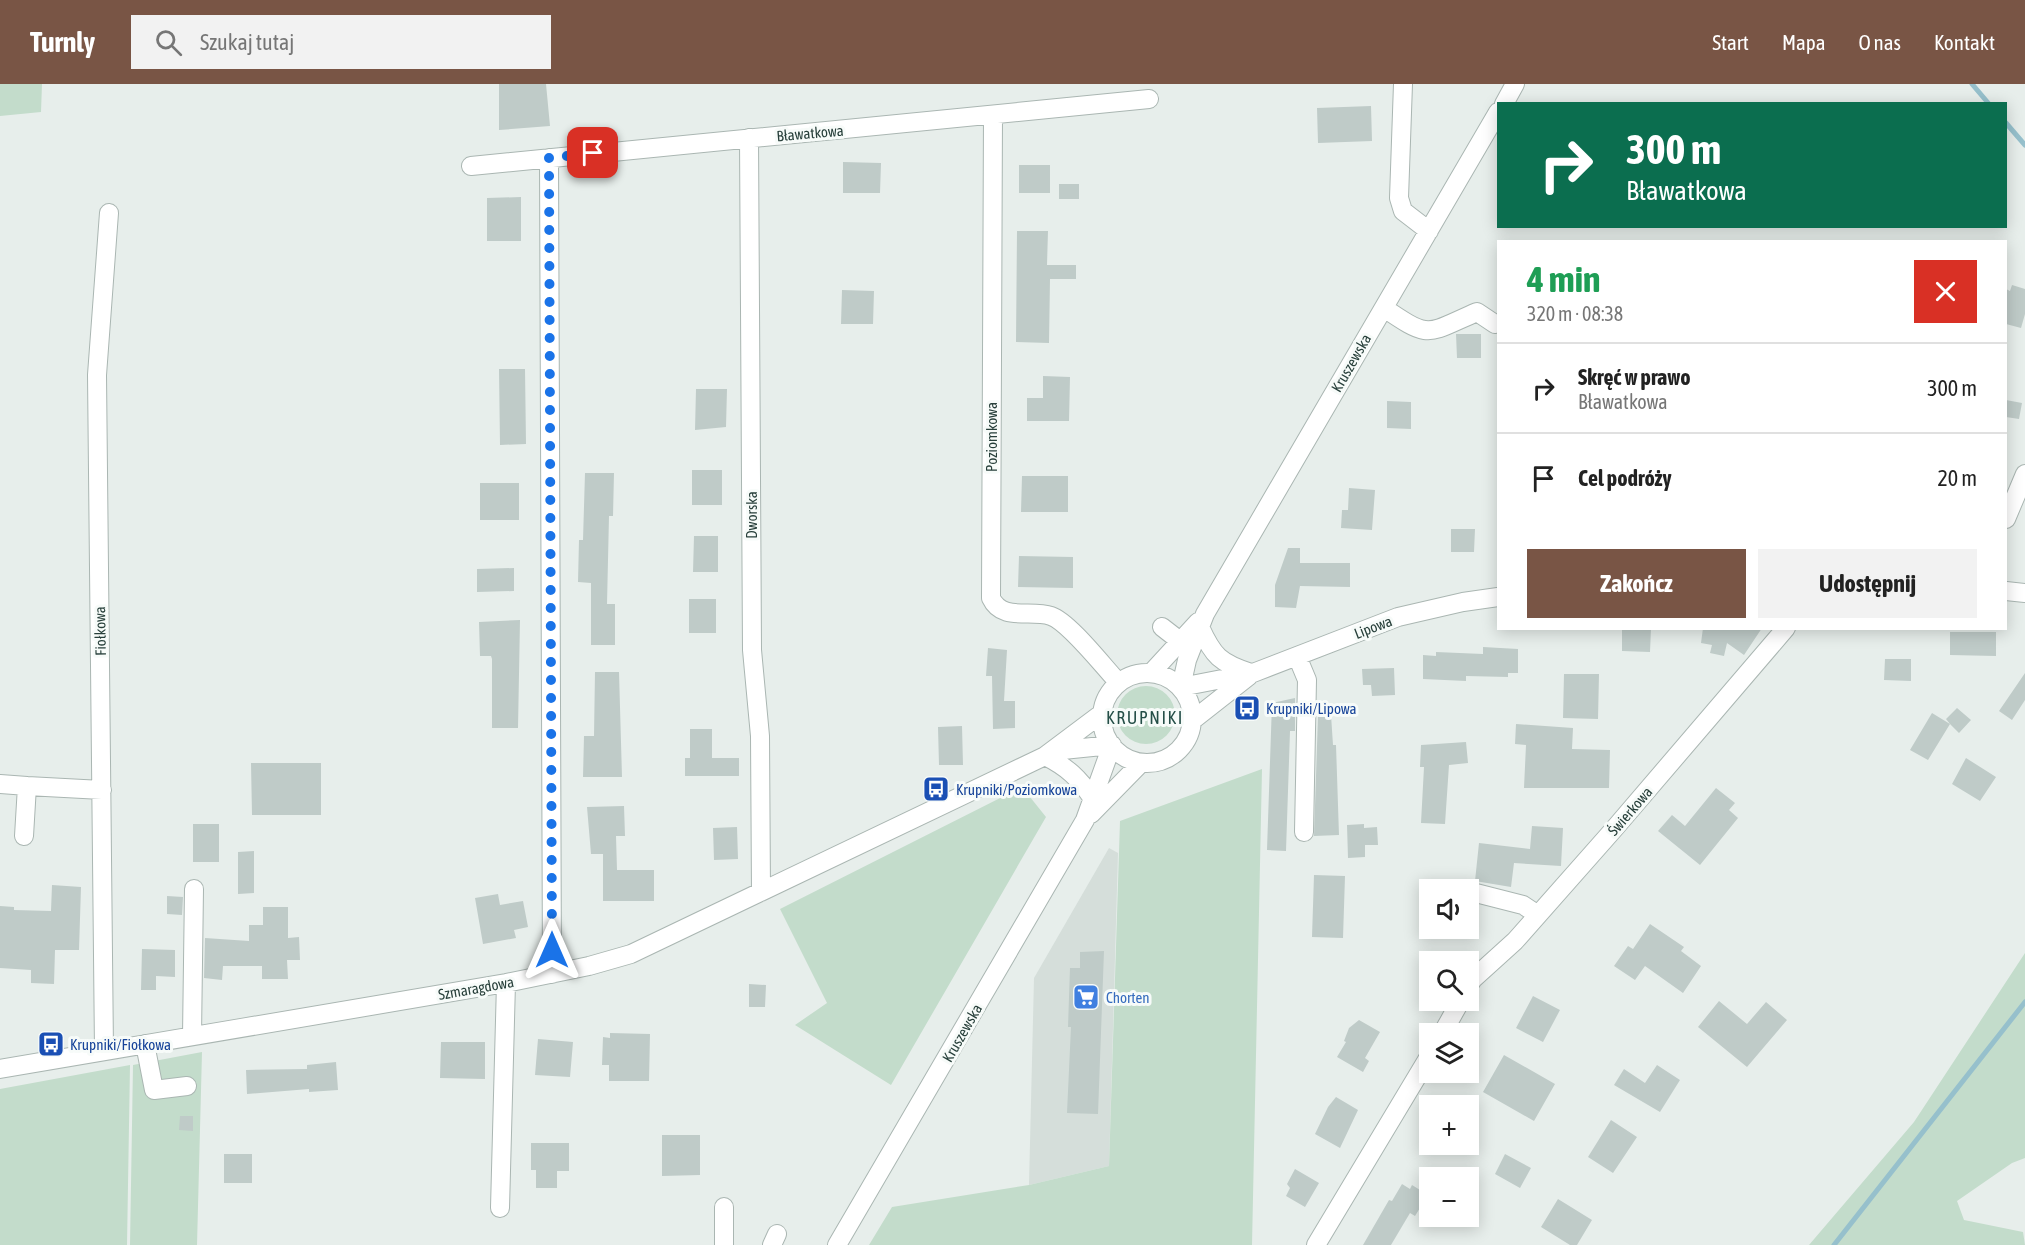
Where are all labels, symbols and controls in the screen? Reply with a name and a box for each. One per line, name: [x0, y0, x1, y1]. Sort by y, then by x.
search box: [131, 15, 551, 69]
text: Turnly: [30, 26, 95, 58]
icon: search: [152, 26, 185, 59]
text: Szukaj tutaj: [200, 29, 294, 55]
text: Start: [1712, 30, 1749, 54]
text: Mapa: [1782, 30, 1825, 54]
text: O nas: [1858, 30, 1901, 54]
text: Kontakt: [1934, 30, 1995, 54]
street label: Bławatkowa: [776, 122, 844, 144]
text: 300 m: [1626, 125, 1721, 173]
icon: right: [1527, 126, 1605, 204]
pin: [567, 127, 618, 178]
icon: arrive: [576, 136, 609, 169]
text: Bławatkowa: [1626, 175, 1747, 206]
text: 4 min: [1527, 258, 1601, 300]
button: close: [1914, 260, 1977, 323]
text: 320 m · 08:38: [1527, 302, 1623, 325]
street label: Kruszewska: [1328, 331, 1374, 395]
text: Skręć w prawo: [1578, 364, 1691, 390]
icon: right: [1527, 372, 1560, 405]
text: 300 m: [1927, 375, 1977, 401]
text: Bławatkowa: [1578, 390, 1668, 413]
street label: Poziomkowa: [983, 402, 1000, 472]
icon: arrive: [1527, 462, 1560, 495]
text: Cel podróży: [1578, 465, 1672, 491]
text: 20 m: [1937, 465, 1977, 491]
street label: Dworska: [743, 491, 760, 539]
button: Zakończ: [1527, 549, 1746, 618]
button: Udostępnij: [1758, 549, 1977, 618]
street label: Fiołkowa: [91, 606, 109, 656]
street label: Lipowa: [1352, 612, 1394, 642]
bus stop icon: Krupniki/Lipowa: [1232, 693, 1262, 723]
place label: Krupniki/Lipowa: [1266, 700, 1357, 717]
district label: KRUPNIKI: [1106, 707, 1184, 728]
bus stop icon: Krupniki/Poziomkowa: [921, 774, 951, 804]
place label: Krupniki/Poziomkowa: [956, 781, 1077, 798]
street label: Świerkowa: [1604, 783, 1656, 839]
map controls: [1419, 879, 1479, 1227]
button: sound: [1419, 879, 1479, 939]
position arrow: [520, 918, 584, 982]
button: search: [1419, 951, 1479, 1011]
street label: Szmaragdowa: [437, 973, 515, 1003]
supermarket icon: Chorten: [1071, 982, 1101, 1012]
place label: Chorten: [1106, 989, 1150, 1006]
street label: Kruszewska: [939, 1001, 985, 1065]
button: layers: [1419, 1023, 1479, 1083]
bus stop icon: Krupniki/Fiołkowa: [36, 1029, 66, 1059]
place label: Krupniki/Fiołkowa: [70, 1036, 171, 1053]
button: +: [1419, 1095, 1479, 1155]
button: −: [1419, 1167, 1479, 1227]

